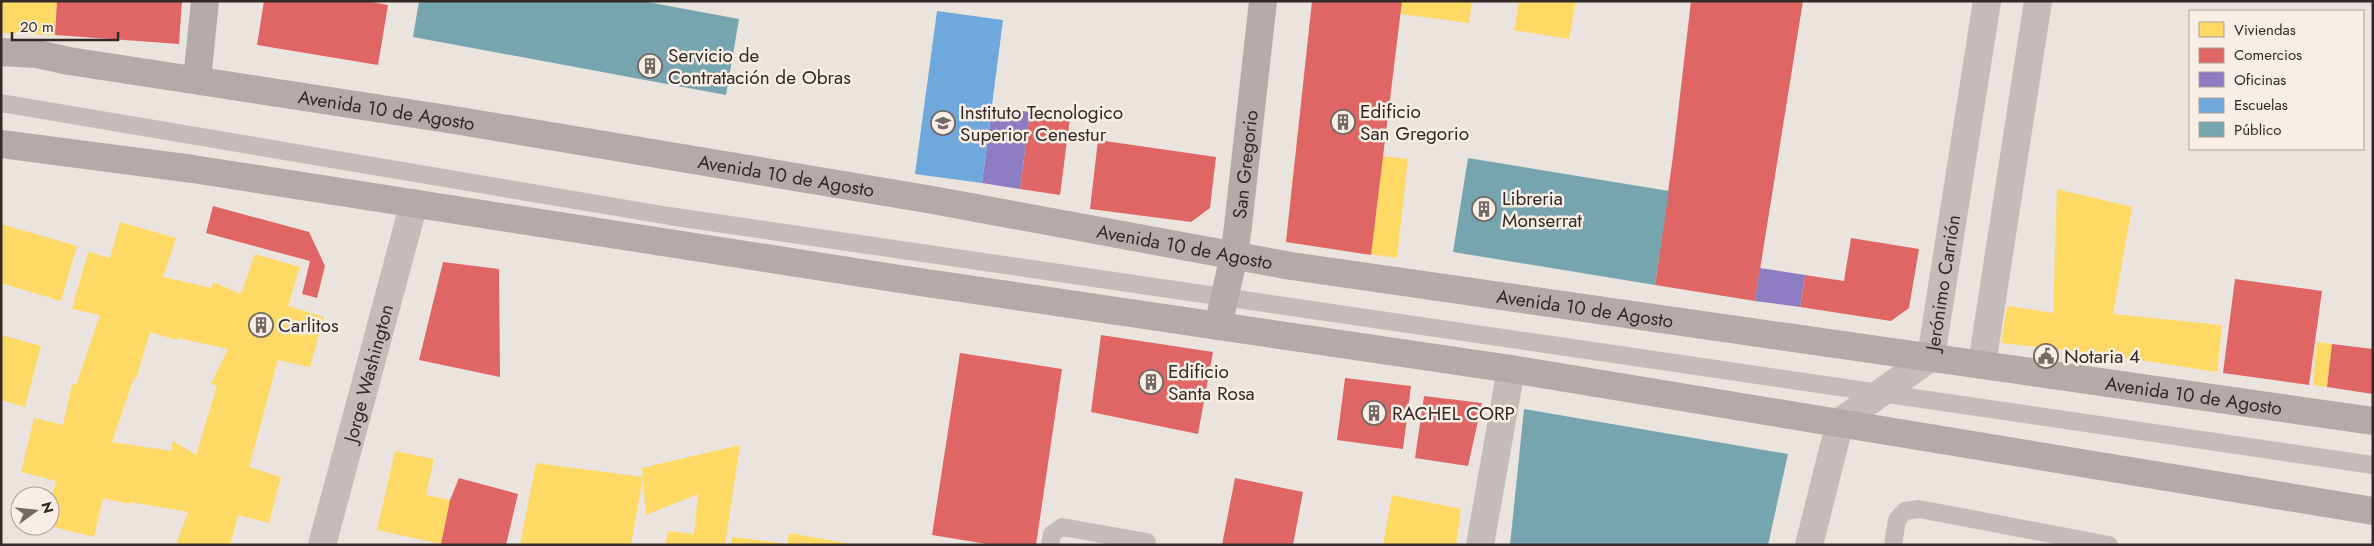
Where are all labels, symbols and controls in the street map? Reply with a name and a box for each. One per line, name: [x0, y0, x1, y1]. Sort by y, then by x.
scale bar: [12, 10, 119, 42]
legend: [2189, 10, 2364, 150]
text: 20 m: [20, 16, 54, 38]
text: Viviendas: [2234, 19, 2296, 41]
place label: Servicio de Contratación de Obras: [668, 42, 851, 91]
text: Comercios: [2234, 44, 2302, 66]
building icon: Servicio de Contratación de Obras: [637, 53, 663, 79]
text: Oficinas: [2234, 69, 2286, 91]
street label: Avenida 10 de Agosto: [296, 83, 477, 137]
text: Escuelas: [2234, 94, 2288, 116]
place label: Edificio San Gregorio: [1360, 98, 1469, 147]
place label: Instituto Tecnologico Superior Cenestur: [960, 99, 1123, 148]
street label: San Gregorio: [1225, 109, 1264, 220]
building icon: Edificio San Gregorio: [1330, 109, 1356, 135]
school or university icon: Instituto Tecnologico Superior Cenestur: [930, 110, 956, 136]
text: Público: [2234, 119, 2281, 141]
street label: Avenida 10 de Agosto: [696, 147, 876, 203]
place label: Libreria Monserrat: [1502, 185, 1582, 234]
building icon: Libreria Monserrat: [1471, 196, 1497, 222]
street label: Jerónimo Carrión: [1918, 213, 1967, 355]
street label: Avenida 10 de Agosto: [1095, 217, 1275, 276]
street label: Avenida 10 de Agosto: [1495, 282, 1675, 334]
street label: Jorge Washington: [336, 301, 400, 448]
building icon: Carlitos: [248, 312, 274, 338]
place label: Carlitos: [278, 312, 339, 339]
public building icon: Notaria 4: [2033, 343, 2059, 369]
place label: Notaria 4: [2064, 343, 2140, 370]
place label: Edificio Santa Rosa: [1168, 358, 1255, 407]
building icon: Edificio Santa Rosa: [1138, 369, 1164, 395]
street label: Avenida 10 de Agosto: [2104, 369, 2284, 421]
building icon: RACHEL CORP: [1361, 400, 1387, 426]
place label: RACHEL CORP: [1392, 400, 1515, 427]
north arrow: [10, 486, 60, 536]
text: N: [36, 500, 59, 516]

